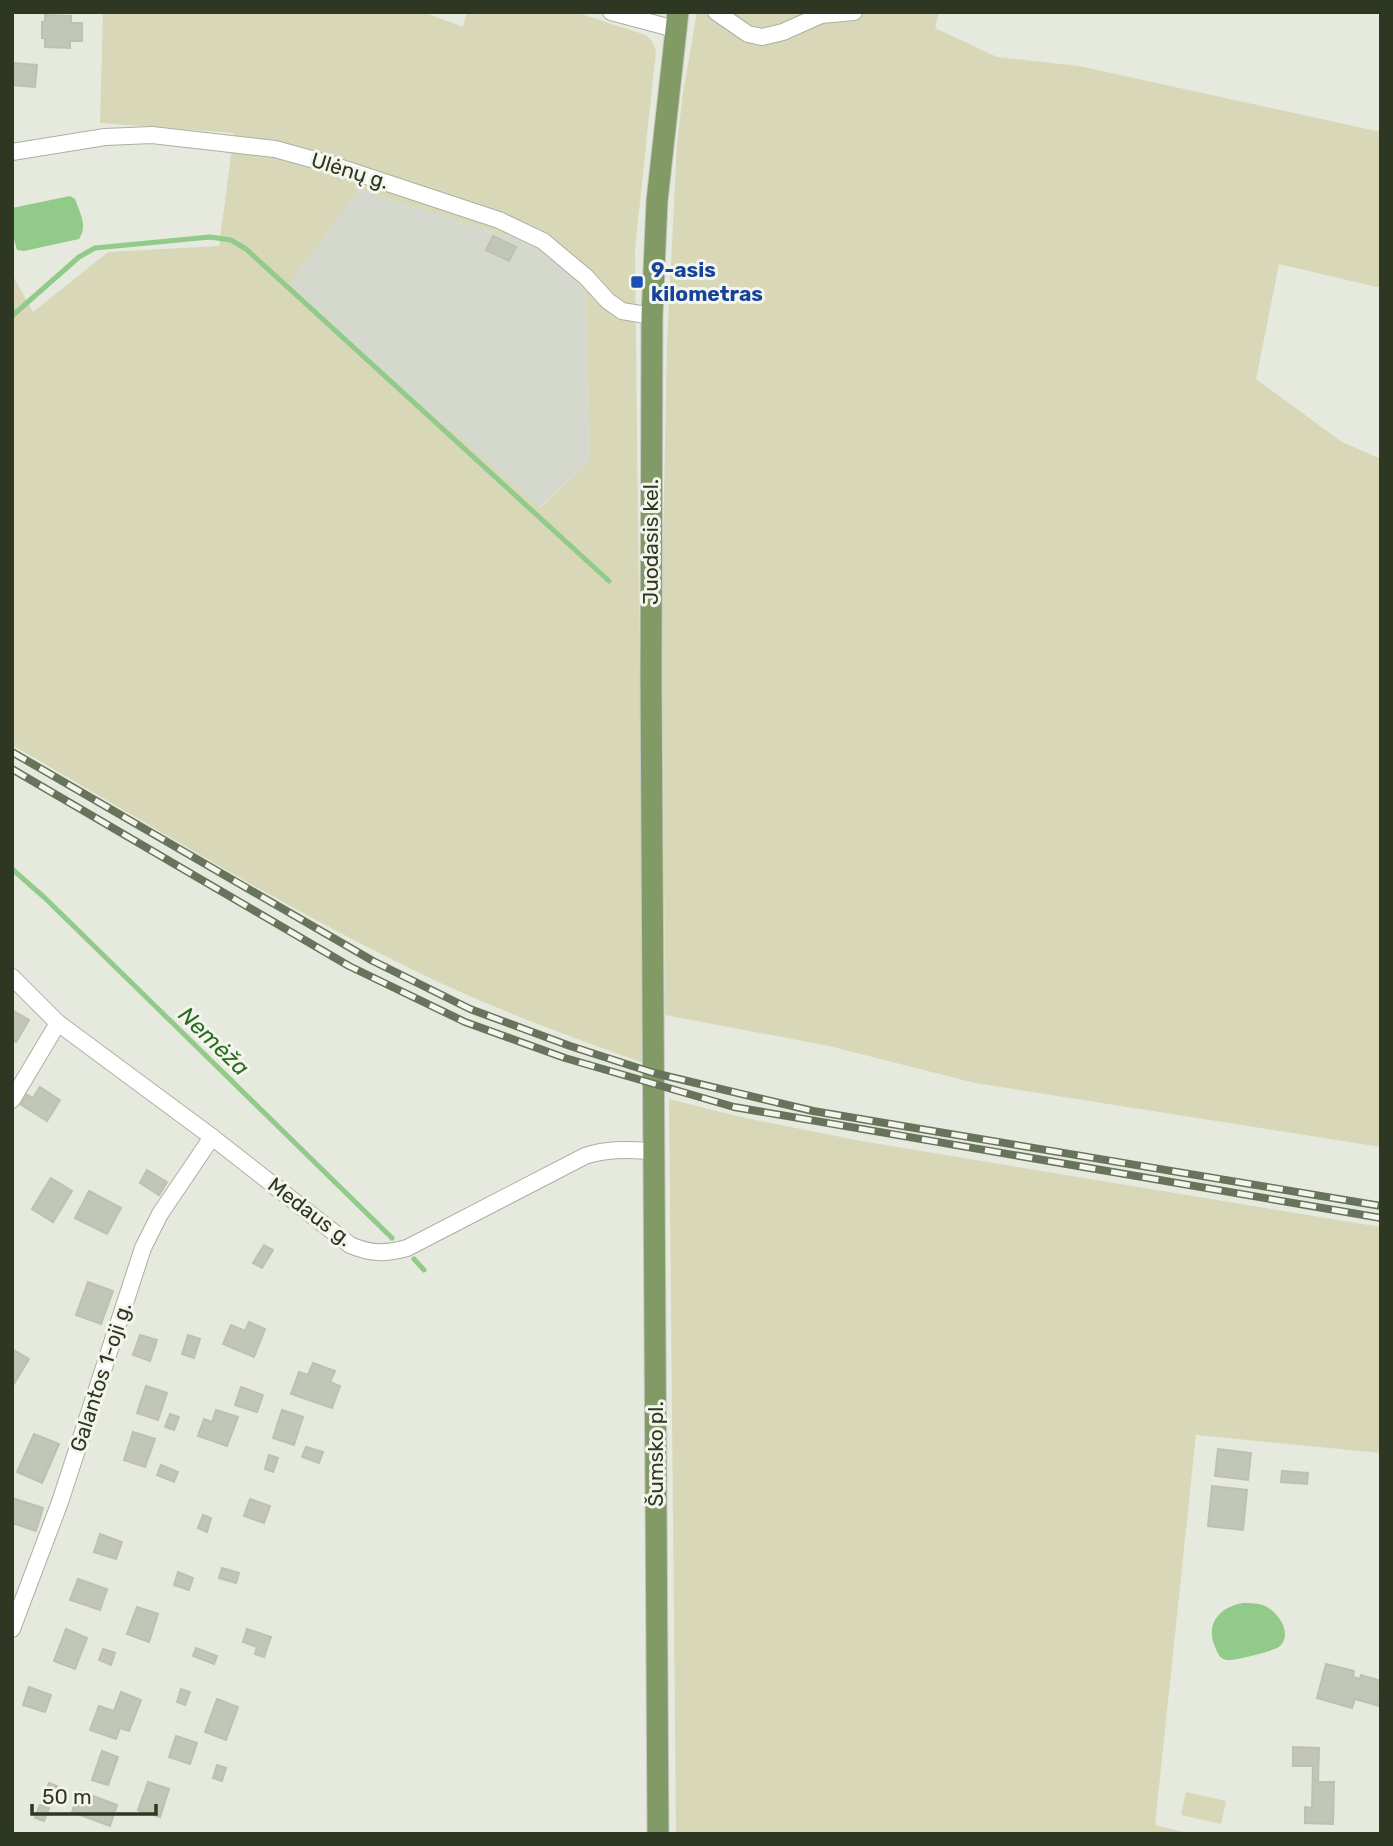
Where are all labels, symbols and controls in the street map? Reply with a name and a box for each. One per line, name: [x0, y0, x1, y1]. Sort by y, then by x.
street label: Ulėnų g.: [308, 147, 392, 194]
place label: 9-asis kilometras: [651, 257, 763, 306]
marker: 9-asis kilometras: [629, 274, 645, 290]
street label: Juodasis kel.: [638, 479, 663, 605]
water label: Nemėža: [173, 1001, 255, 1081]
street label: Medaus g.: [263, 1172, 357, 1251]
street label: Galantos 1-oji g.: [65, 1299, 136, 1455]
street label: Šumsko pl.: [643, 1401, 668, 1507]
scale bar: [32, 1772, 156, 1816]
text: 50 m: [42, 1784, 92, 1809]

